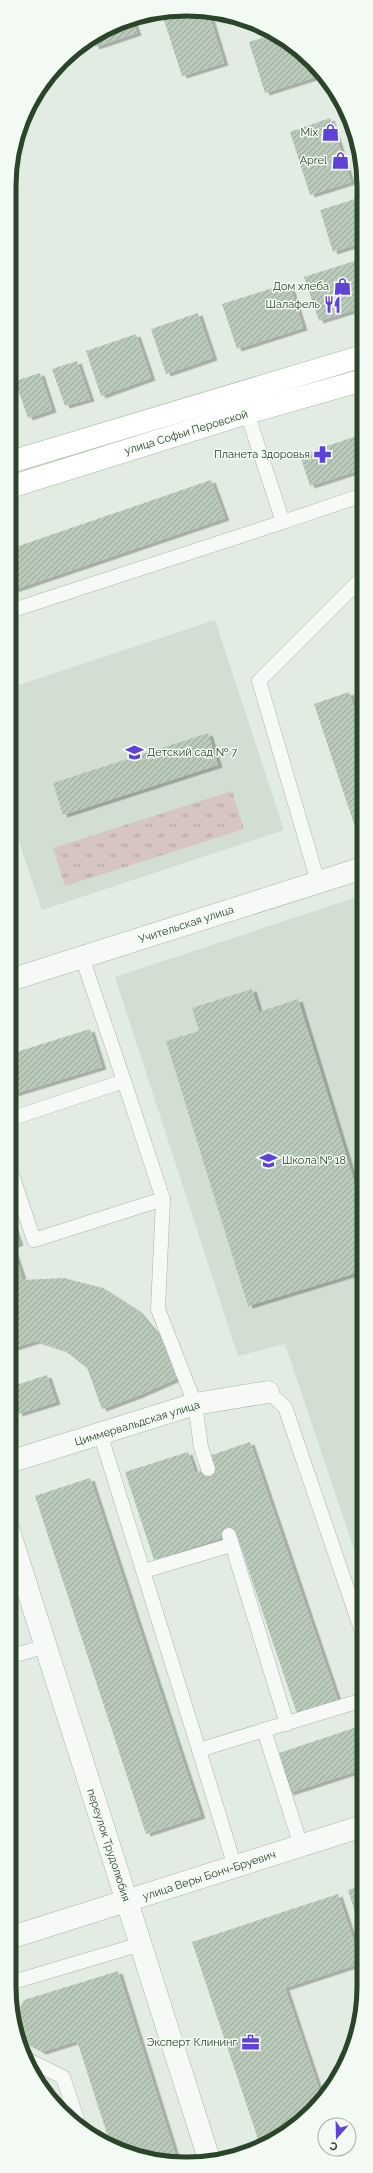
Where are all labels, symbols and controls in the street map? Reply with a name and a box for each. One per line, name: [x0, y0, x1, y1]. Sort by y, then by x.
shop icon: Mix: [321, 122, 341, 142]
place label: Mix: [300, 126, 318, 139]
shop icon: Aprel: [330, 150, 350, 170]
place label: Aprel: [300, 154, 327, 167]
shop icon: Дом хлеба: [332, 276, 352, 296]
place label: Дом хлеба: [273, 280, 329, 293]
restaurant icon: Шалафель: [323, 294, 343, 314]
place label: Шалафель: [266, 298, 321, 311]
street label: улица Софьи Перовской: [123, 407, 249, 457]
pharmacy icon: Планета Здоровья: [313, 444, 333, 464]
place label: Планета Здоровья: [214, 448, 310, 461]
school or university icon: Детский сад № 7: [124, 742, 144, 762]
place label: Детский сад № 7: [147, 746, 237, 759]
street label: Учительская улица: [137, 903, 235, 946]
school or university icon: Школа № 18: [259, 1150, 279, 1170]
place label: Школа № 18: [282, 1154, 346, 1167]
street label: Циммервальдская улица: [73, 1398, 201, 1449]
street label: переулок Трудолюбия: [84, 1787, 133, 1903]
street label: улица Веры Бонч-Бруевич: [141, 1848, 277, 1903]
office icon: Эксперт Клининг: [240, 2032, 260, 2052]
place label: Эксперт Клининг: [147, 2036, 238, 2049]
north arrow: [317, 2117, 357, 2157]
text: С: [328, 2138, 340, 2153]

